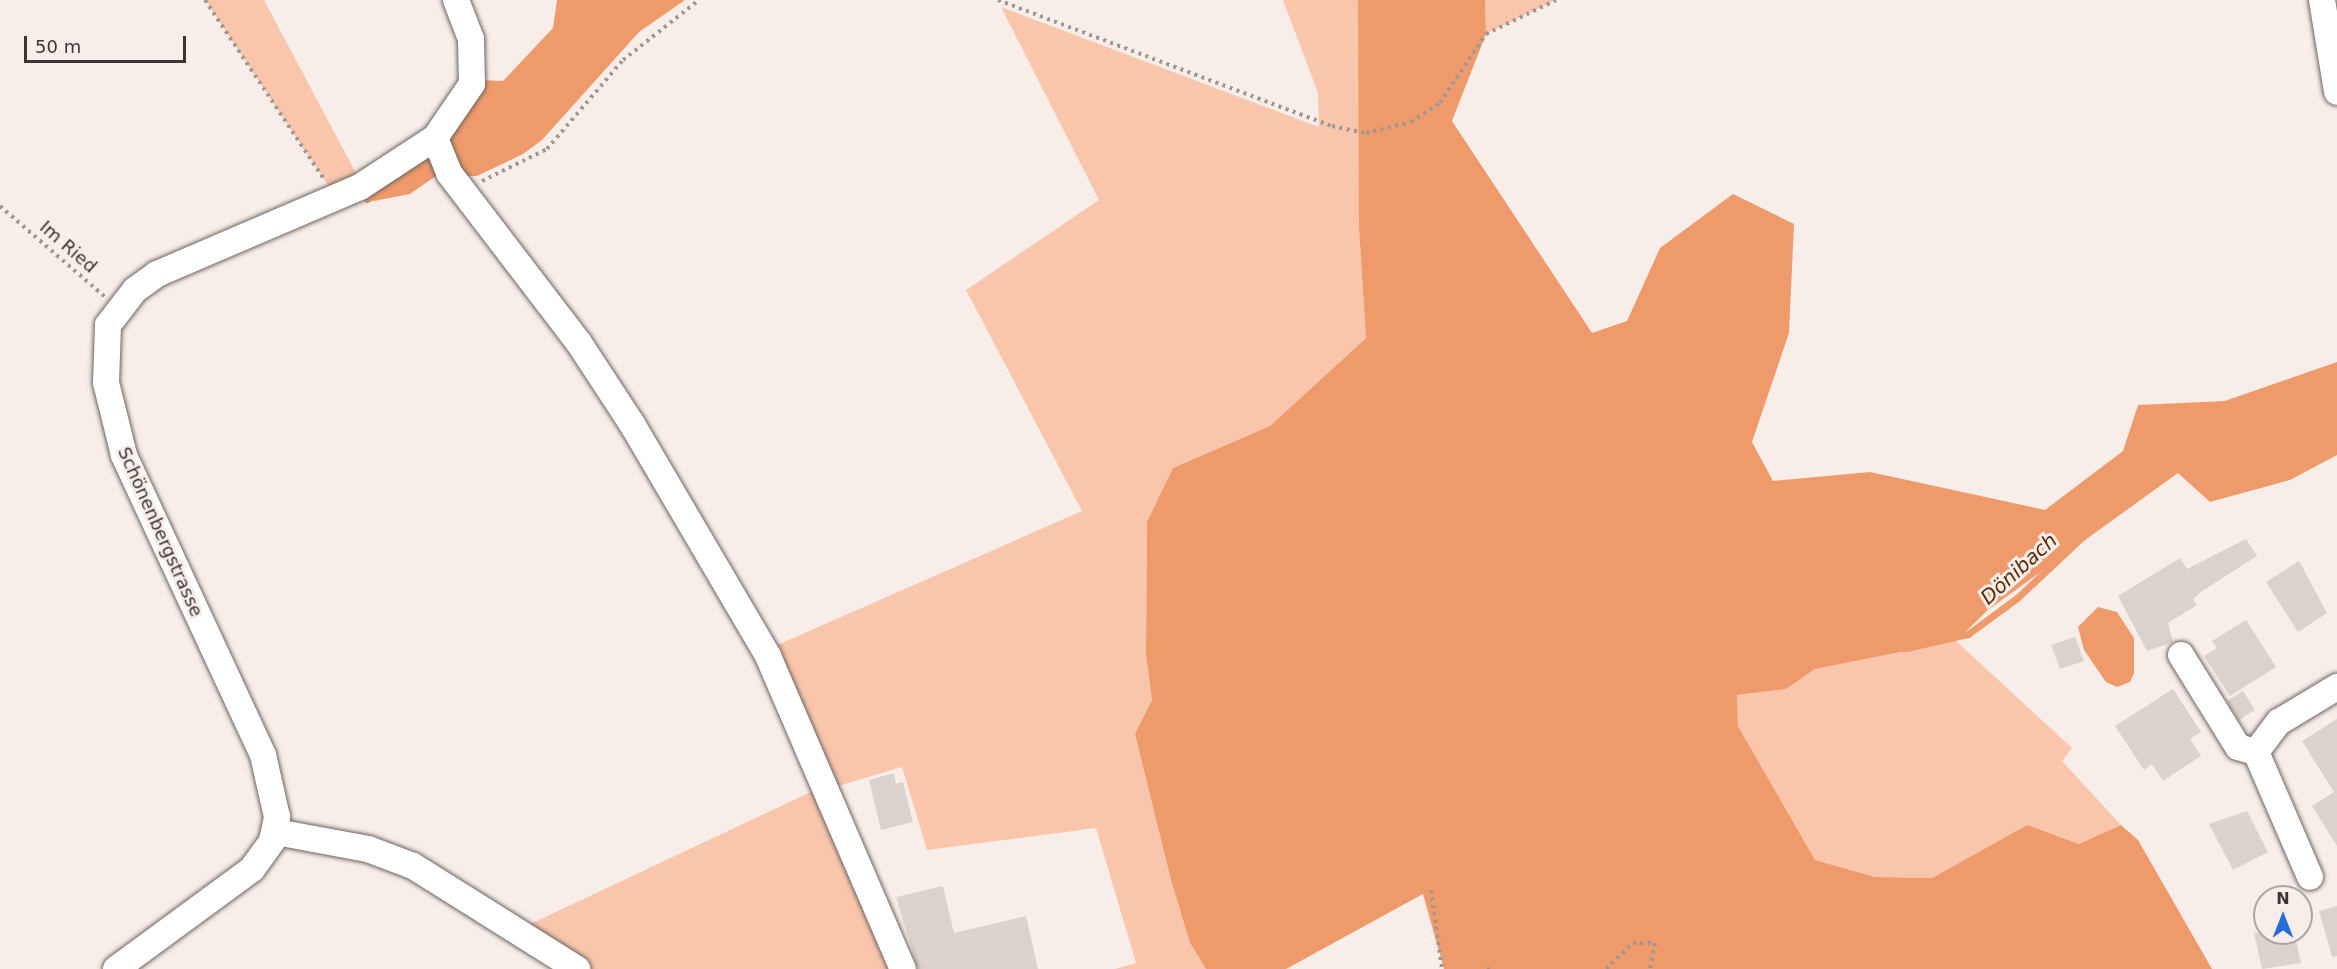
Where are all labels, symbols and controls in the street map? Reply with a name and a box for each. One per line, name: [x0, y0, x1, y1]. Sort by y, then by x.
scale bar: [27, 24, 189, 62]
text: 50 m: [35, 36, 81, 57]
street label: Im Ried: [35, 216, 101, 278]
street label: Schönenbergstrasse: [113, 444, 207, 620]
water label: Dönibach: [1976, 528, 2062, 610]
north arrow: [2253, 885, 2313, 945]
text: N: [2276, 889, 2290, 908]

